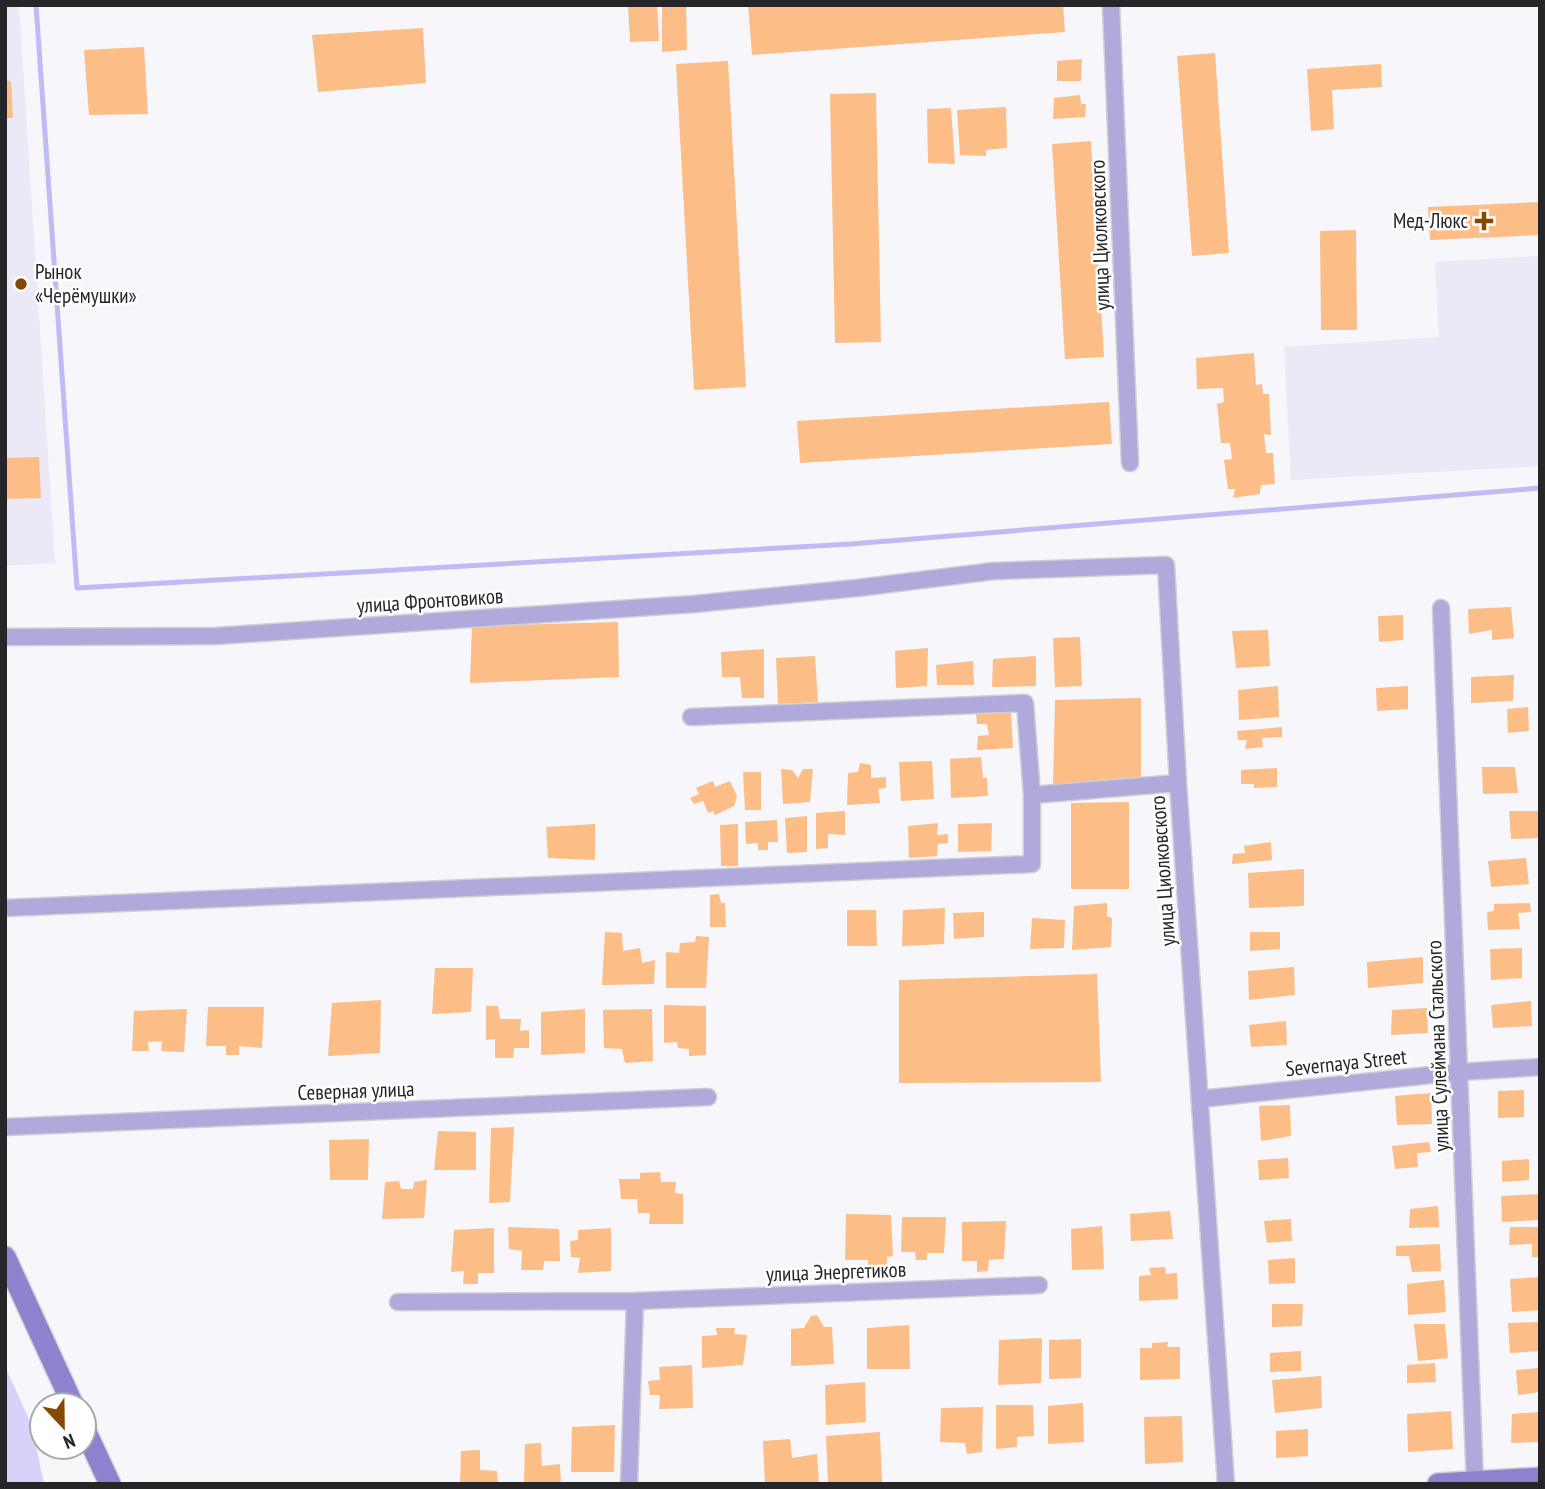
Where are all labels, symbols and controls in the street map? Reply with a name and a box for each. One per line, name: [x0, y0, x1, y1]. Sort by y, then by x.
street label: улица Циолковского: [1083, 159, 1116, 311]
place label: Мед-Люкс: [1393, 207, 1469, 234]
marker: Мед-Люкс: [1474, 211, 1494, 231]
place label: Рынок «Черёмушки»: [35, 258, 137, 309]
marker: Рынок «Черёмушки»: [13, 276, 29, 292]
street label: улица Фронтовиков: [356, 582, 504, 619]
street label: улица Циолковского: [1144, 795, 1181, 947]
street label: улица Сулеймана Стальского: [1420, 940, 1455, 1152]
street label: Severnaya Street: [1284, 1043, 1408, 1082]
street label: Северная улица: [297, 1075, 415, 1106]
street label: улица Энергетиков: [765, 1256, 907, 1287]
north arrow: [28, 1391, 98, 1461]
text: N: [60, 1429, 79, 1455]

